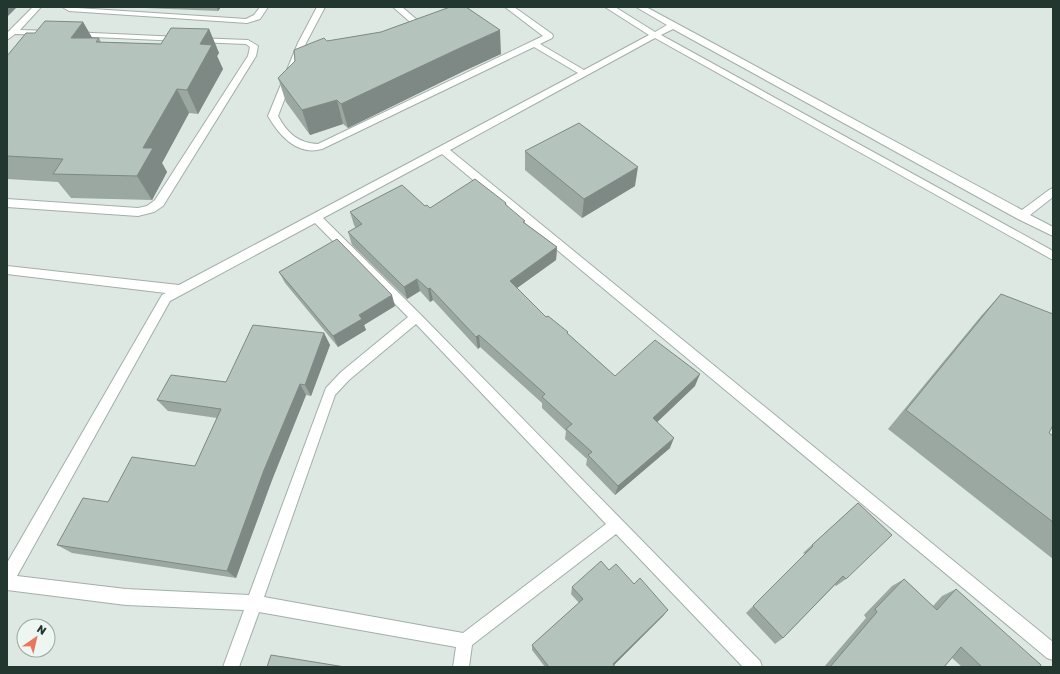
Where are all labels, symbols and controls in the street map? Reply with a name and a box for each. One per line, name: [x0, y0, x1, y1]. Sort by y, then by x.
north arrow: [16, 618, 56, 658]
text: N: [35, 622, 49, 637]

